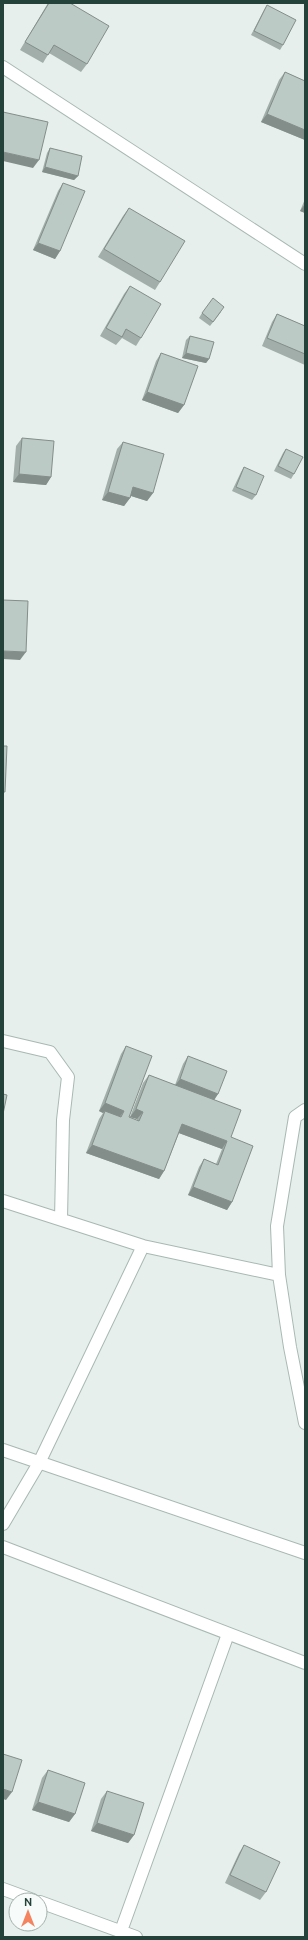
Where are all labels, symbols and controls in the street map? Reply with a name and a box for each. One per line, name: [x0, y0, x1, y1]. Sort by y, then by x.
north arrow: [8, 1892, 48, 1932]
text: N: [24, 1896, 32, 1908]

